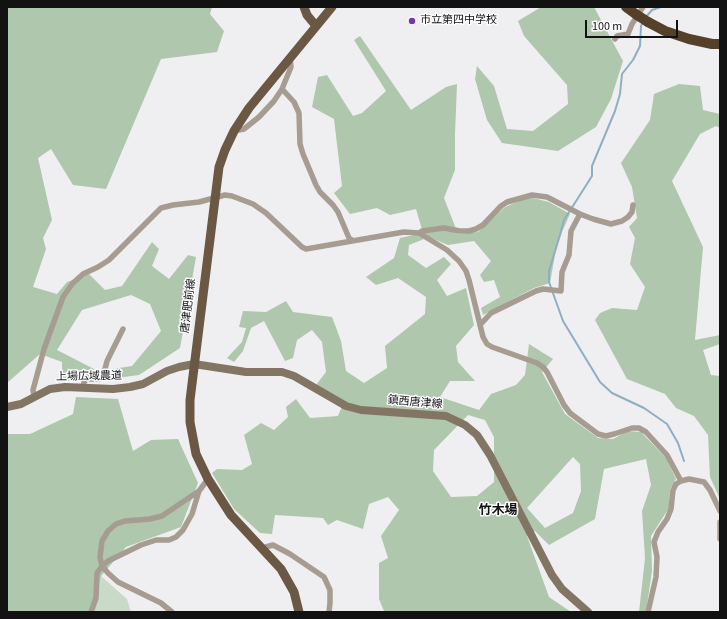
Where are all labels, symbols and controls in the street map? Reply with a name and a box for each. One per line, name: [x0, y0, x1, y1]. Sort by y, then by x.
scale bar: [587, 12, 680, 38]
place label: 市立第四中学校: [420, 14, 497, 28]
marker: 市立第四中学校: [407, 16, 417, 26]
text: 100 m: [592, 18, 622, 35]
street label: 唐津肥前線: [179, 278, 199, 334]
street label: 上場広域農道: [56, 370, 122, 384]
street label: 鎮西唐津線: [387, 394, 443, 412]
district label: 竹木場: [479, 503, 517, 519]

